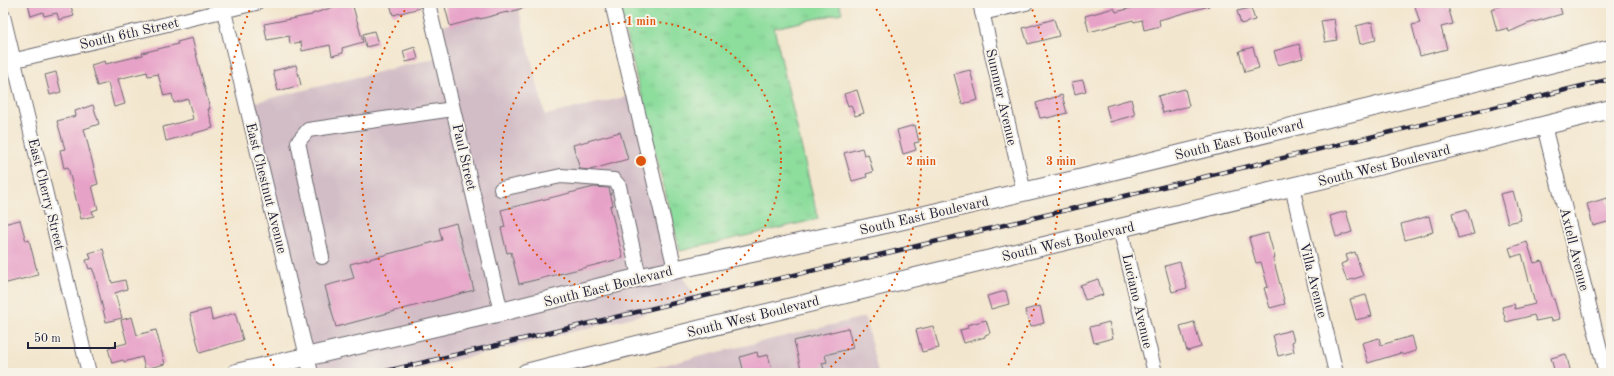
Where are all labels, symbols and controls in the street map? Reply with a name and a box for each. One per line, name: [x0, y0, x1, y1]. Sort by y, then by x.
street label: South 6th Street: [78, 16, 180, 52]
text: 1 min: [626, 16, 656, 28]
street label: Summer Avenue: [983, 47, 1019, 147]
street label: South East Boulevard: [1173, 117, 1305, 163]
street label: East Chestnut Avenue: [243, 121, 289, 255]
street label: Paul Street: [450, 122, 479, 192]
street label: East Cherry Street: [25, 137, 67, 252]
street label: South West Boulevard: [1317, 143, 1452, 189]
centre of rings: [634, 154, 648, 168]
text: 2 min: [906, 156, 936, 168]
text: 3 min: [1046, 156, 1076, 168]
street label: South East Boulevard: [858, 194, 990, 238]
street label: Axtell Avenue: [1557, 206, 1591, 292]
street label: South West Boulevard: [1001, 220, 1136, 264]
street label: Villa Avenue: [1297, 241, 1329, 319]
street label: Luciano Avenue: [1119, 253, 1155, 350]
street label: South East Boulevard: [542, 264, 674, 310]
street label: South West Boulevard: [686, 294, 821, 340]
scale bar: [28, 324, 115, 350]
text: 50 m: [34, 332, 61, 345]

